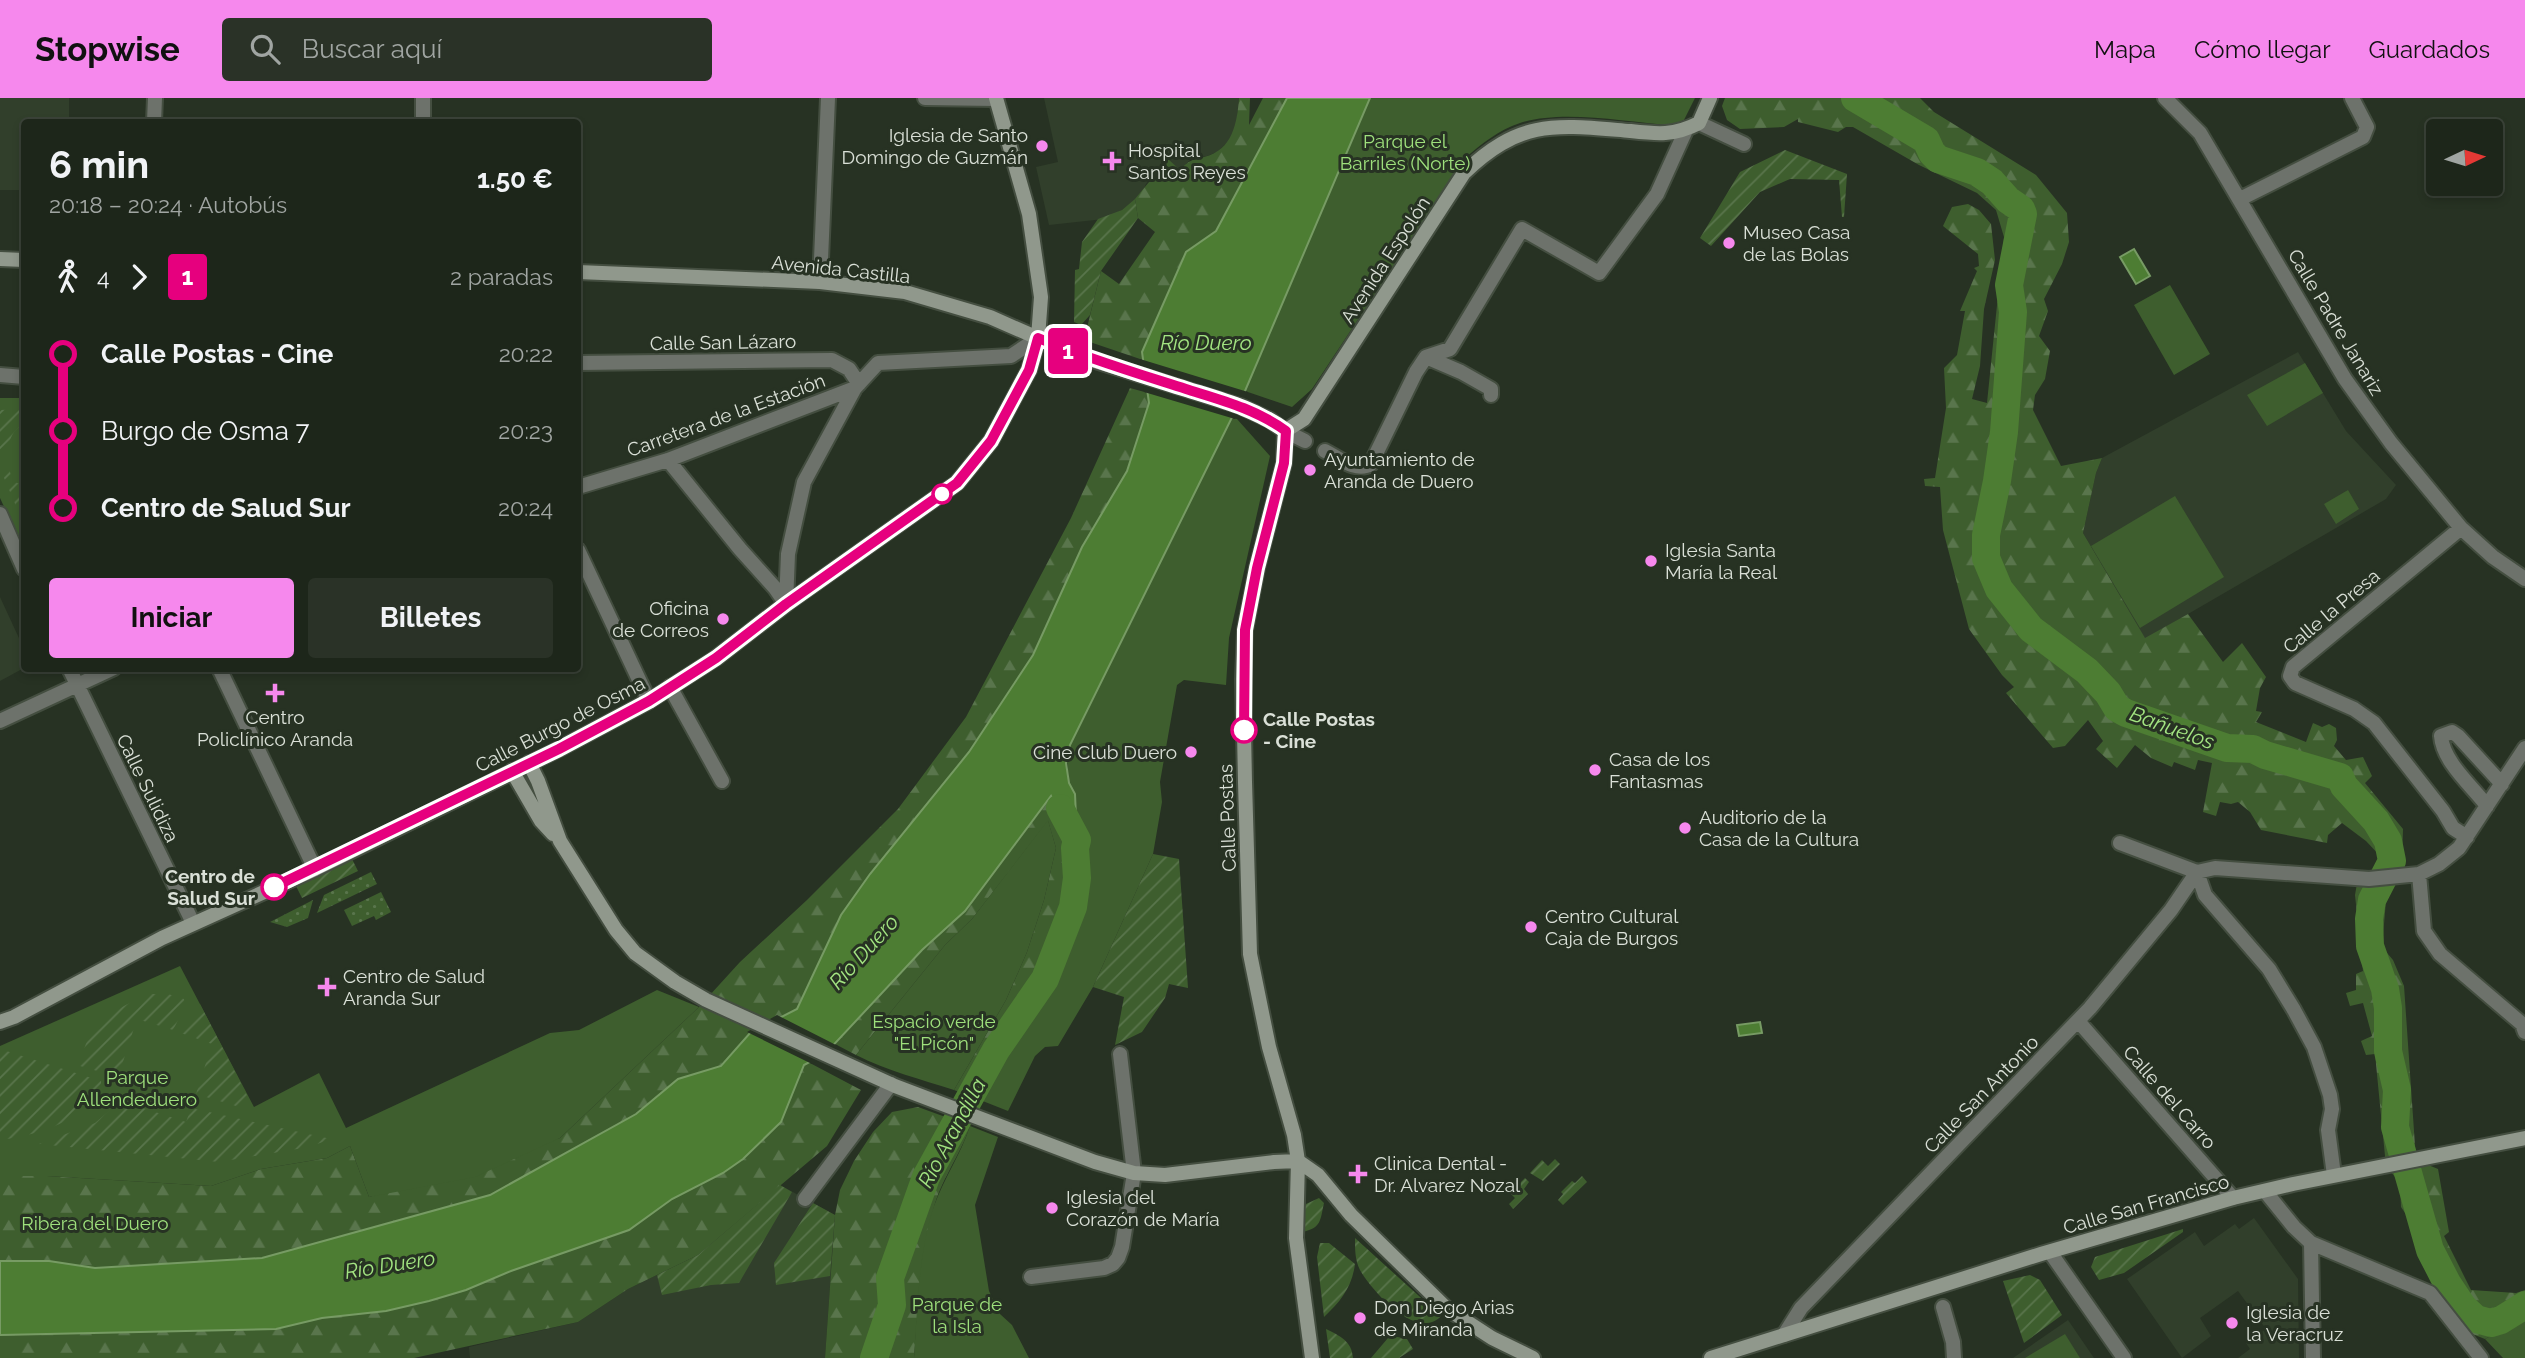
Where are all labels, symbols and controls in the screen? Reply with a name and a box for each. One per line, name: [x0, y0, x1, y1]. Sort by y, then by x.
search box: [222, 18, 712, 81]
text: Stopwise: [35, 30, 180, 69]
icon: search: [246, 30, 284, 68]
text: Buscar aquí: [302, 34, 442, 64]
text: Mapa: [2094, 35, 2156, 64]
text: Cómo llegar: [2194, 35, 2331, 64]
text: Guardados: [2369, 35, 2490, 64]
north arrow: [2426, 119, 2502, 196]
map controls: [2426, 119, 2503, 196]
place label: Iglesia de Santo Domingo de Guzmán: [842, 124, 1028, 168]
park label: Parque el Barriles (Norte): [1340, 130, 1470, 174]
marker: Iglesia de Santo Domingo de Guzmán: [1034, 138, 1050, 154]
place label: Hospital Santos Reyes: [1128, 139, 1246, 183]
text: 6 min: [49, 142, 149, 187]
marker: Hospital Santos Reyes: [1102, 151, 1122, 171]
text: 1.50 €: [477, 164, 553, 194]
text: 20:18 – 20:24 · Autobús: [49, 191, 287, 218]
street label: Avenida Espolón: [1336, 192, 1434, 328]
place label: Museo Casa de las Bolas: [1743, 221, 1850, 265]
marker: Museo Casa de las Bolas: [1721, 235, 1737, 251]
street label: Calle Padre Janariz: [2284, 245, 2388, 399]
street label: Avenida Castilla: [771, 251, 911, 287]
icon: walk: [49, 258, 87, 296]
icon: forward: [120, 258, 158, 296]
text: 1: [182, 262, 193, 291]
text: 4: [97, 263, 110, 290]
text: 2 paradas: [450, 263, 553, 290]
line badge: 1: [1045, 328, 1091, 374]
street label: Calle San Lázaro: [650, 330, 796, 354]
water label: Río Duero: [1160, 330, 1252, 355]
text: 1: [1062, 336, 1074, 365]
text: Calle Postas - Cine: [101, 339, 333, 369]
text: 20:22: [499, 340, 553, 367]
street label: Carretera de la Estación: [624, 369, 828, 461]
text: Burgo de Osma 7: [101, 416, 309, 446]
text: 20:23: [498, 417, 553, 444]
place label: Ayuntamiento de Aranda de Duero: [1324, 448, 1475, 492]
marker: Ayuntamiento de Aranda de Duero: [1302, 462, 1318, 478]
unlabelled marker: [932, 484, 952, 504]
text: Centro de Salud Sur: [101, 493, 351, 523]
text: 20:24: [498, 494, 553, 521]
place label: Iglesia Santa María la Real: [1665, 539, 1778, 583]
marker: Iglesia Santa María la Real: [1643, 553, 1659, 569]
street label: Calle la Presa: [2278, 564, 2384, 658]
button: Iniciar: [49, 578, 294, 658]
button: Billetes: [308, 578, 553, 658]
place label: Oficina de Correos: [612, 597, 709, 641]
marker: Oficina de Correos: [715, 611, 731, 627]
street label: Calle Burgo de Osma: [472, 672, 648, 776]
marker: Centro Policlínico Aranda: [265, 683, 285, 703]
water label: Bañuelos: [2126, 701, 2218, 754]
place label: Centro Policlínico Aranda: [197, 706, 353, 750]
place label: Calle Postas - Cine: [1263, 708, 1375, 752]
marker: Calle Postas - Cine: [1231, 717, 1257, 743]
street label: Calle Sulidiza: [112, 730, 184, 846]
place label: Cine Club Duero: [1033, 741, 1177, 763]
marker: Cine Club Duero: [1183, 744, 1199, 760]
place label: Casa de los Fantasmas: [1609, 748, 1710, 792]
marker: Casa de los Fantasmas: [1587, 762, 1603, 778]
street label: Calle Postas: [1214, 764, 1240, 872]
place label: Auditorio de la Casa de la Cultura: [1699, 806, 1859, 850]
marker: Auditorio de la Casa de la Cultura: [1677, 820, 1693, 836]
place label: Centro de Salud Sur: [165, 865, 256, 909]
marker: Centro de Salud Sur: [261, 874, 287, 900]
place label: Centro Cultural Caja de Burgos: [1545, 905, 1679, 949]
water label: Río Duero: [824, 909, 903, 994]
marker: Centro Cultural Caja de Burgos: [1523, 919, 1539, 935]
place label: Centro de Salud Aranda Sur: [343, 965, 485, 1009]
marker: Centro de Salud Aranda Sur: [317, 977, 337, 997]
park label: Espacio verde "El Picón": [872, 1010, 996, 1054]
street label: Calle San Antonio: [1919, 1031, 2043, 1157]
street label: Calle del Carro: [2119, 1041, 2221, 1153]
park label: Parque Allendeduero: [77, 1066, 197, 1110]
water label: Río Arandilla: [912, 1074, 991, 1192]
place label: Clinica Dental - Dr. Alvarez Nozal: [1374, 1152, 1521, 1196]
marker: Clinica Dental - Dr. Alvarez Nozal: [1348, 1164, 1368, 1184]
street label: Calle San Francisco: [2061, 1170, 2231, 1238]
place label: Iglesia del Corazón de María: [1066, 1186, 1220, 1230]
marker: Iglesia del Corazón de María: [1044, 1200, 1060, 1216]
park label: Ribera del Duero: [21, 1212, 169, 1234]
water label: Río Duero: [343, 1245, 437, 1284]
park label: Parque de la Isla: [912, 1293, 1002, 1337]
place label: Don Diego Arias de Miranda: [1374, 1296, 1514, 1340]
place label: Iglesia de la Veracruz: [2246, 1301, 2343, 1345]
marker: Don Diego Arias de Miranda: [1352, 1310, 1368, 1326]
marker: Iglesia de la Veracruz: [2224, 1315, 2240, 1331]

